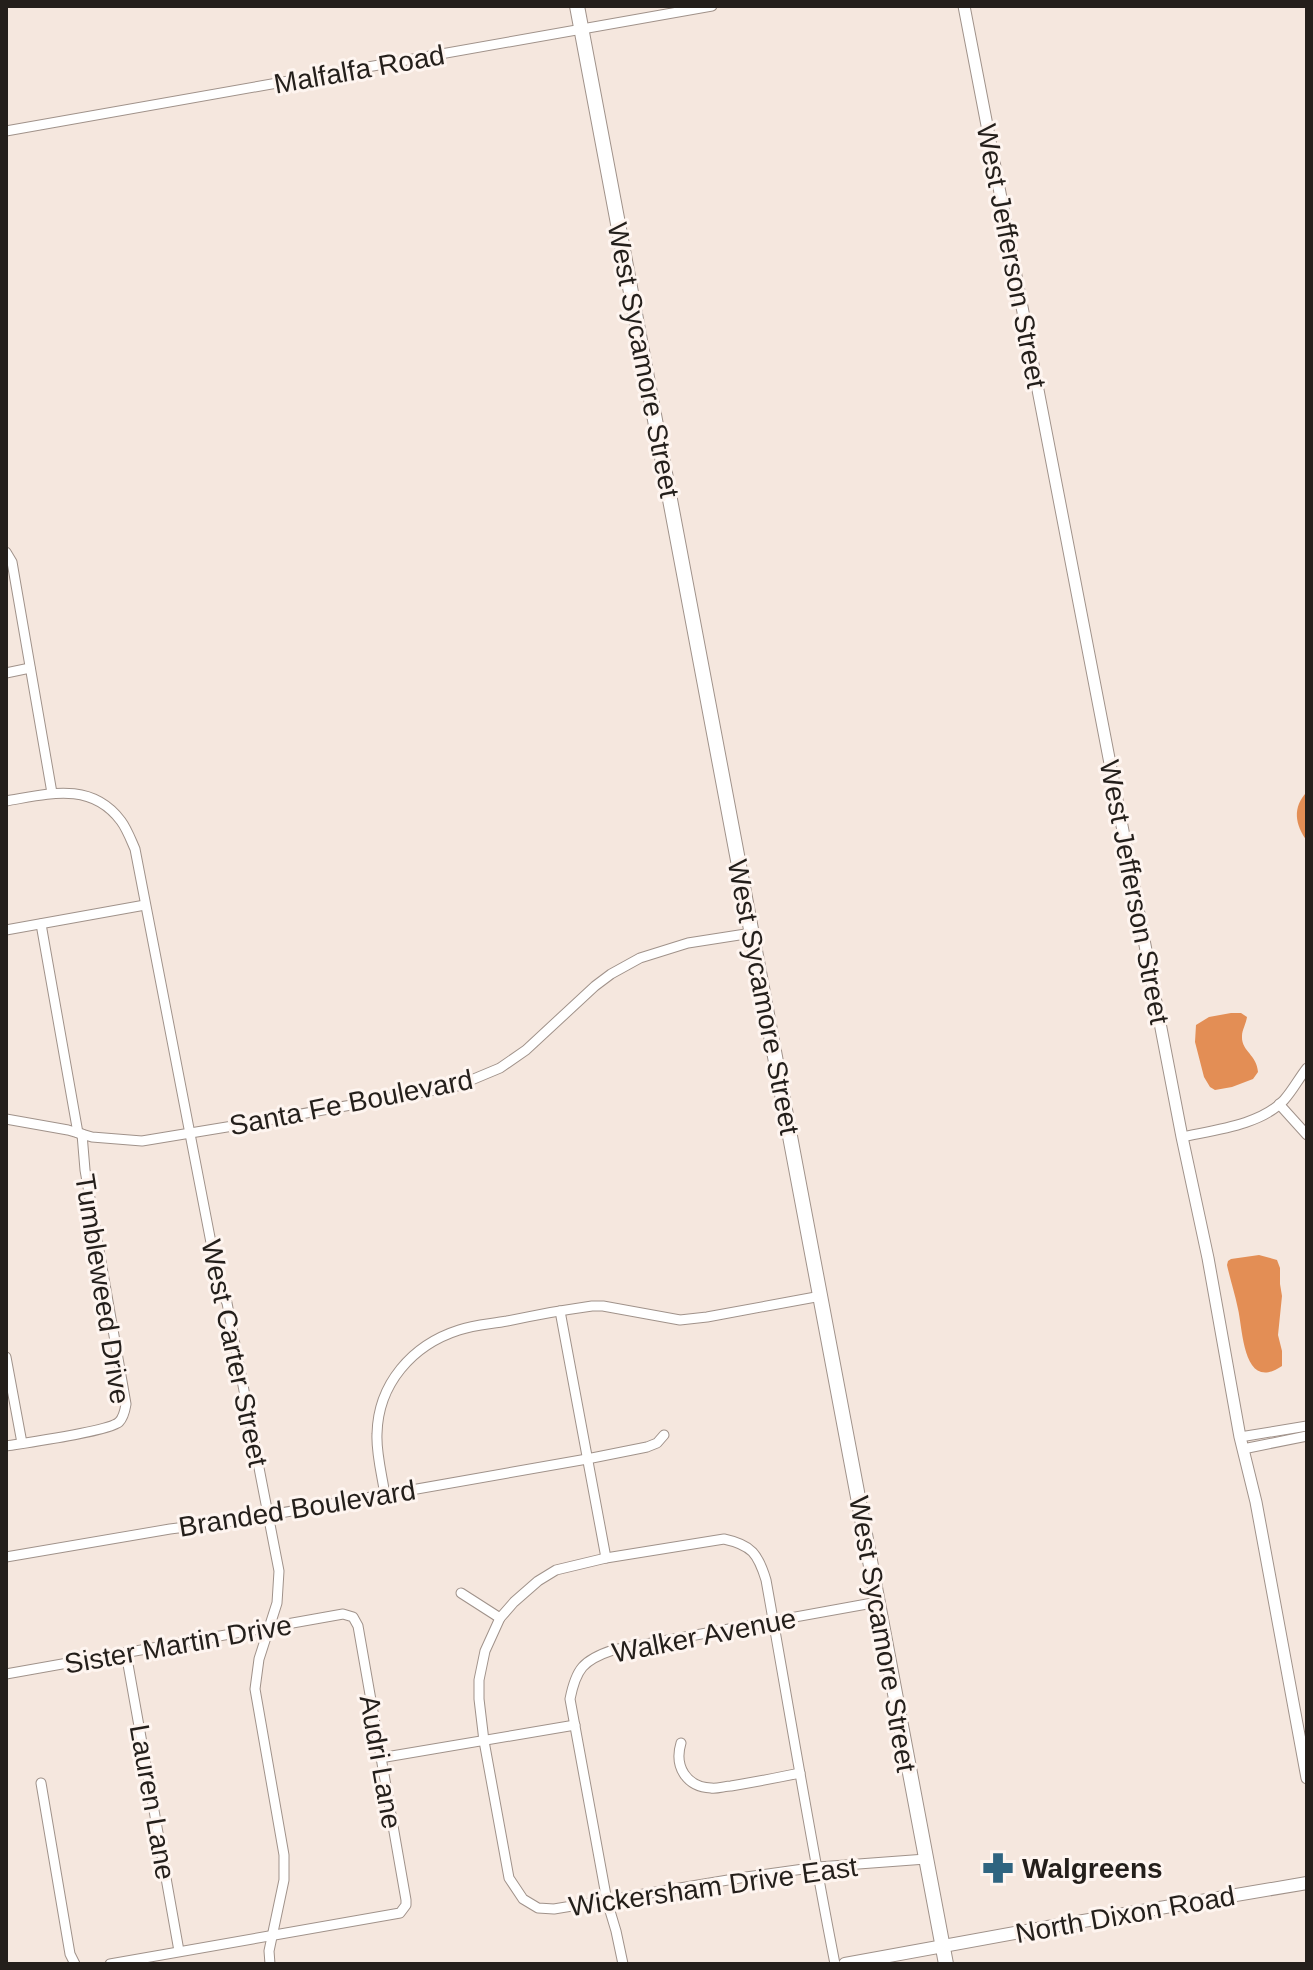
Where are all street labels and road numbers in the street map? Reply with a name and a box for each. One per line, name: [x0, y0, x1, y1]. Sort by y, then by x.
street label: Malfalfa Road: [271, 39, 447, 100]
street label: West Jefferson Street: [971, 122, 1052, 391]
street label: West Sycamore Street: [602, 220, 685, 500]
street label: West Jefferson Street: [1094, 758, 1175, 1027]
street label: West Sycamore Street: [722, 857, 805, 1137]
street label: Santa Fe Boulevard: [227, 1064, 476, 1141]
street label: Tumbleweed Drive: [69, 1172, 136, 1406]
street label: West Carter Street: [195, 1237, 274, 1470]
street label: Branded Boulevard: [176, 1474, 418, 1543]
street label: West Sycamore Street: [843, 1494, 922, 1775]
street label: Walker Avenue: [609, 1602, 799, 1669]
street label: Sister Martin Drive: [62, 1609, 294, 1680]
street label: Audri Lane: [353, 1693, 408, 1831]
street label: Lauren Lane: [124, 1722, 181, 1882]
street label: Wickersham Drive East: [567, 1851, 859, 1922]
street label: North Dixon Road: [1013, 1880, 1237, 1949]

